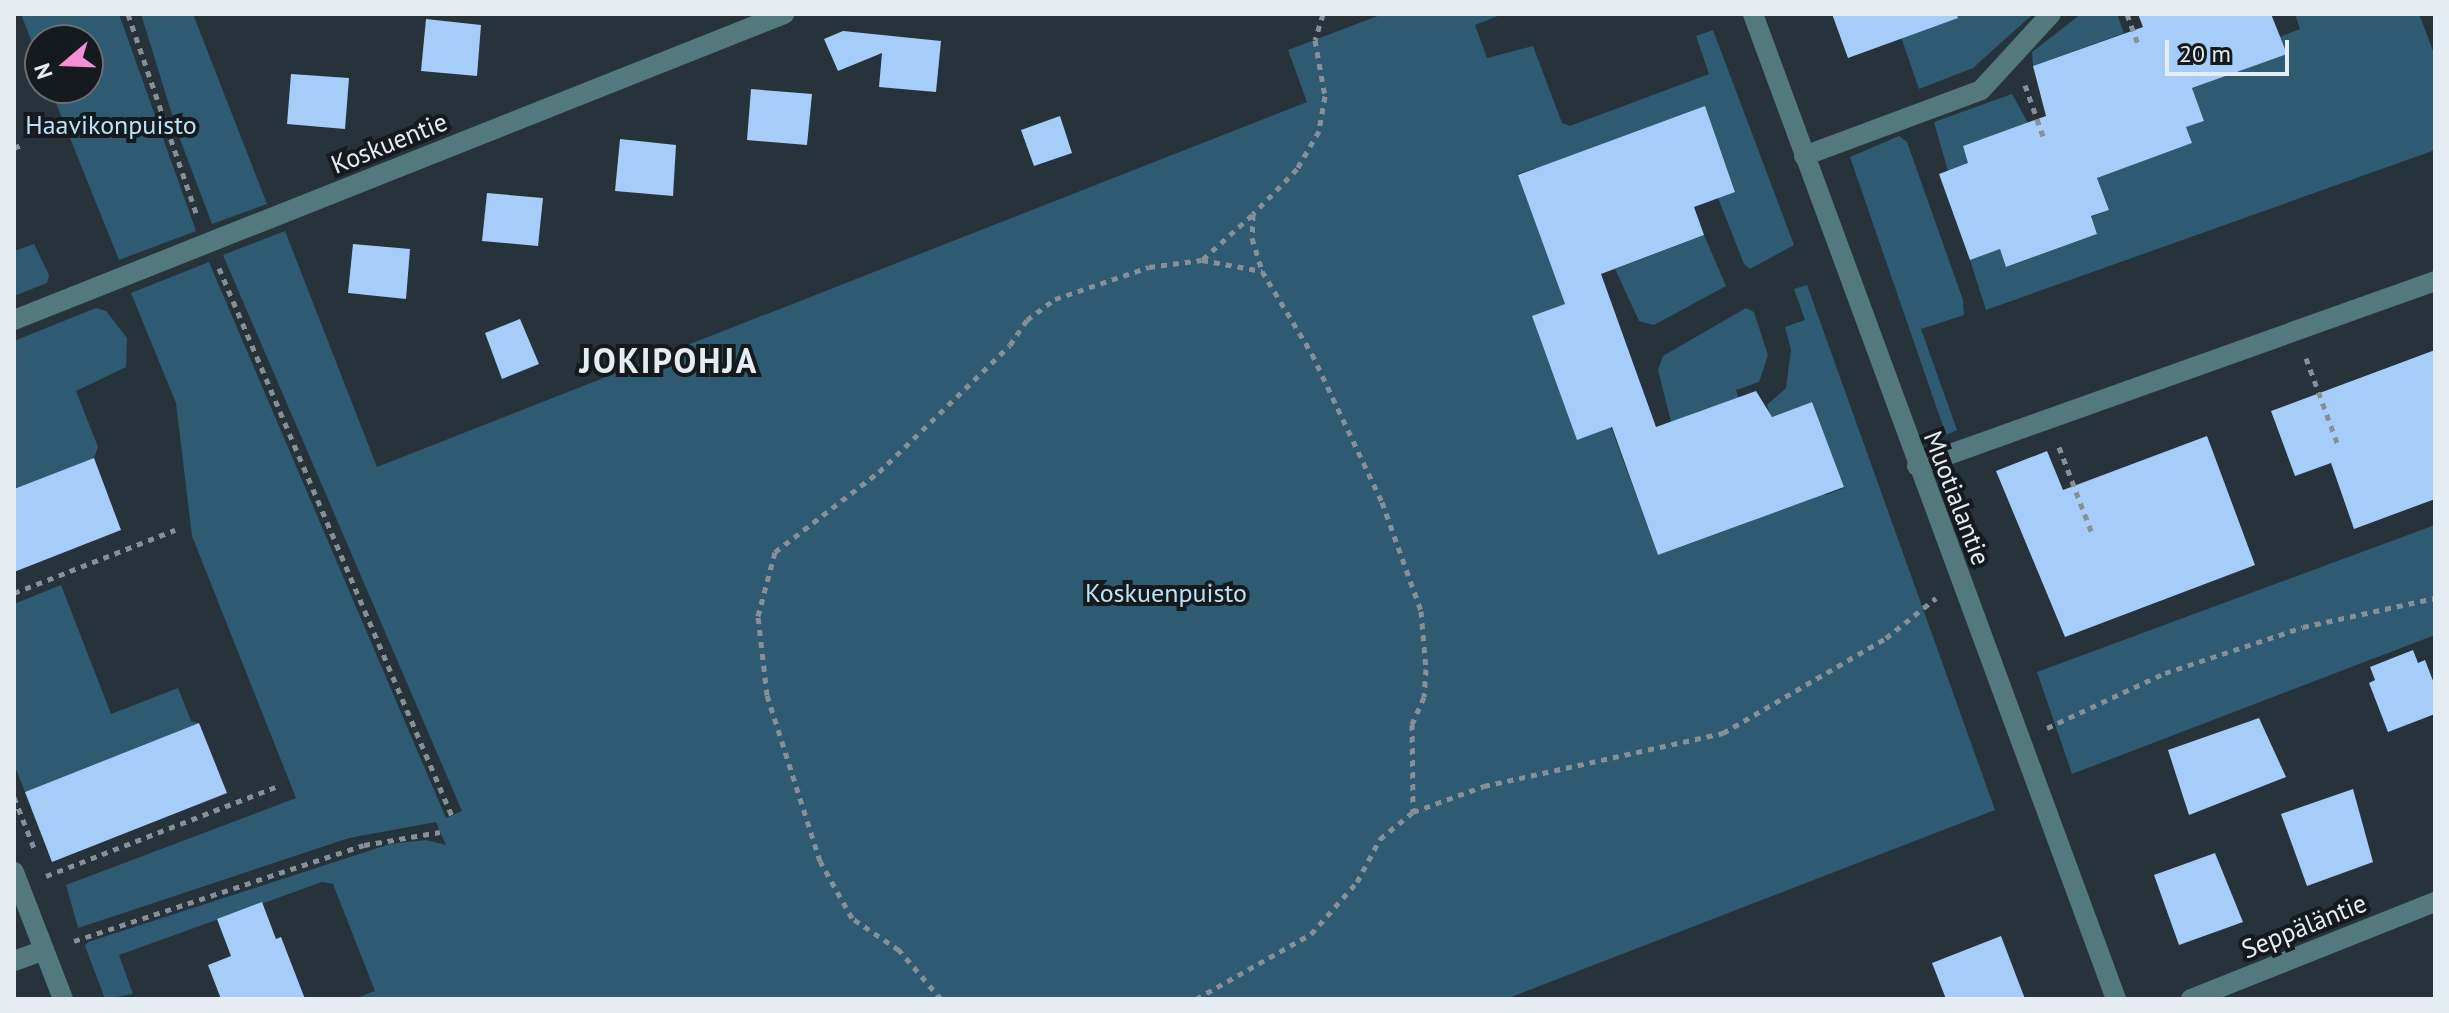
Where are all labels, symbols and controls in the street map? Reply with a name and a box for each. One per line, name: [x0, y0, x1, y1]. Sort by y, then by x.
north arrow: [24, 24, 104, 104]
scale bar: [2169, 24, 2293, 74]
text: 20 m: [2179, 38, 2231, 69]
text: N: [28, 60, 59, 83]
street label: Koskuentie: [326, 106, 452, 180]
park label: Haavikonpuisto: [25, 109, 197, 141]
district label: JOKIPOHJA: [580, 341, 758, 381]
street label: Muotialantie: [1917, 427, 1997, 569]
park label: Koskuenpuisto: [1085, 577, 1247, 609]
street label: Seppäläntie: [2237, 887, 2371, 965]

